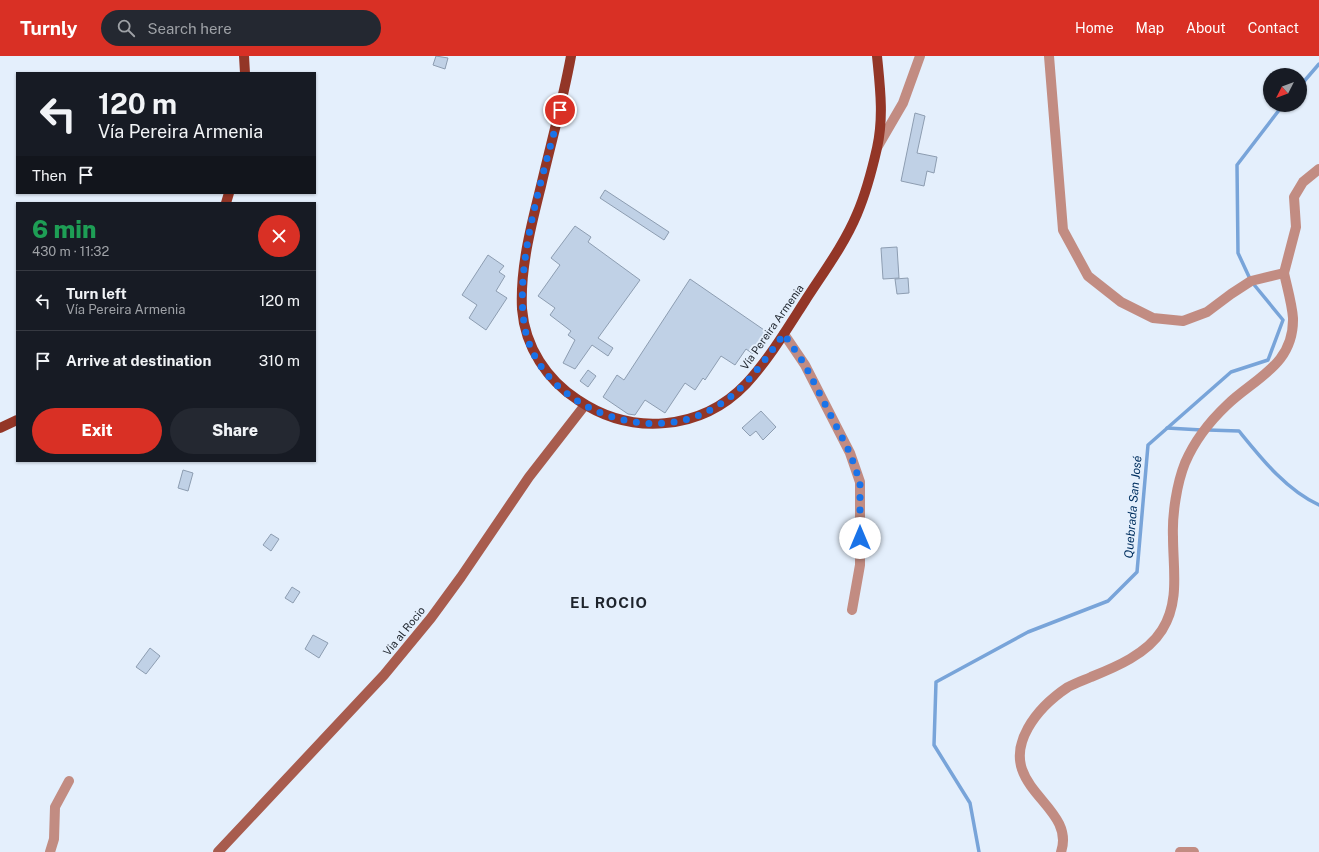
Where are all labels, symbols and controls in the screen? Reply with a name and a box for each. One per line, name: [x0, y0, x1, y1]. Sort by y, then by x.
search box: [101, 10, 381, 46]
text: Turnly: [20, 17, 77, 39]
icon: search: [115, 17, 137, 39]
text: Search here: [147, 20, 232, 37]
text: Home: [1075, 20, 1114, 36]
text: Map: [1136, 20, 1164, 36]
text: About: [1186, 20, 1226, 36]
text: Contact: [1248, 20, 1299, 36]
north arrow: [1263, 68, 1307, 112]
map controls: [1263, 68, 1307, 112]
text: 120 m: [98, 87, 177, 120]
icon: left: [32, 88, 84, 140]
pin: [543, 93, 577, 127]
icon: arrive: [549, 99, 571, 121]
text: Vía Pereira Armenia: [98, 121, 263, 142]
icon: arrive: [75, 164, 97, 186]
text: Then: [32, 167, 67, 184]
text: 6 min: [32, 215, 96, 243]
button: close: [258, 215, 300, 257]
text: 430 m · 11:32: [32, 244, 109, 259]
street label: Vía Pereira Armenia: [738, 282, 806, 372]
text: Turn left: [66, 285, 127, 302]
icon: left: [32, 290, 54, 312]
text: 120 m: [259, 292, 300, 309]
text: Vía Pereira Armenia: [66, 302, 185, 317]
icon: arrive: [32, 350, 54, 372]
text: Arrive at destination: [66, 352, 211, 369]
text: 310 m: [259, 352, 300, 369]
button: Exit: [32, 408, 162, 454]
button: Share: [170, 408, 300, 454]
water label: Quebrada San José: [1122, 455, 1145, 559]
position arrow: [839, 517, 881, 559]
district label: EL ROCIO: [570, 594, 648, 611]
street label: Via al Rocio: [381, 604, 427, 658]

